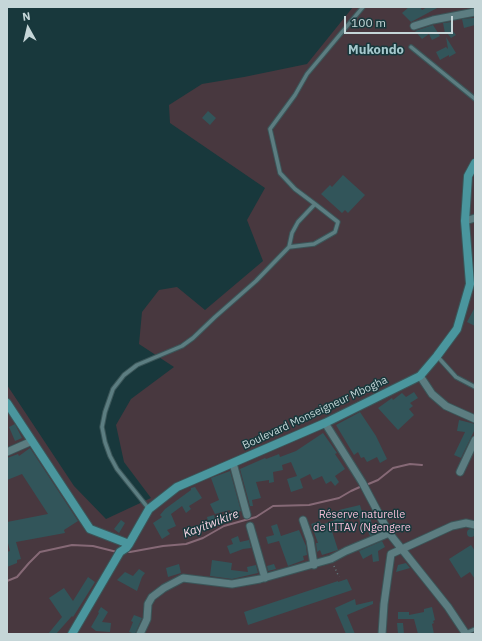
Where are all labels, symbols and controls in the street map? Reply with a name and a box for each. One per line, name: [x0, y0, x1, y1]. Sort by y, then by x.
north arrow: [8, 8, 48, 48]
scale bar: [346, 8, 455, 34]
text: N: [21, 9, 31, 24]
text: 100 m: [351, 15, 386, 30]
district label: Mukondo: [348, 42, 404, 58]
street label: Boulevard Monseigneur Mbogha: [240, 374, 390, 452]
water label: Kayitwikire: [181, 507, 241, 541]
park label: Réserve naturelle de l'ITAV (Ngengere: [313, 508, 411, 534]

